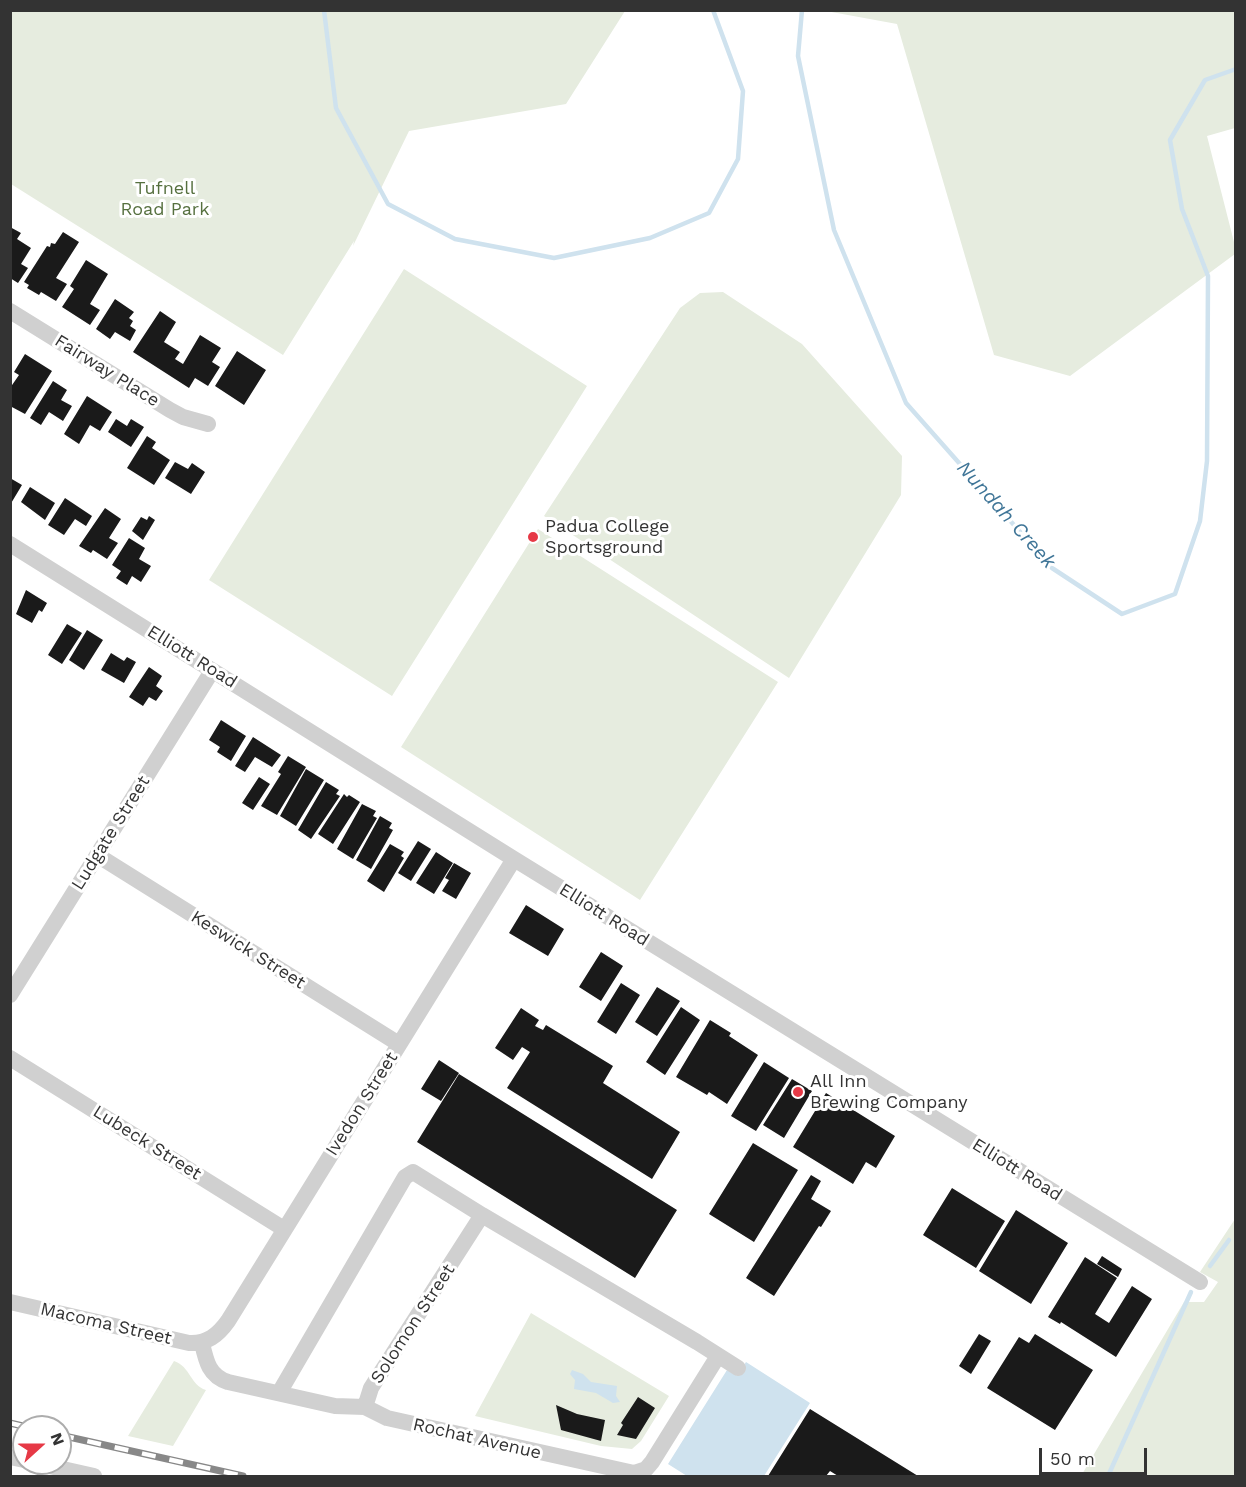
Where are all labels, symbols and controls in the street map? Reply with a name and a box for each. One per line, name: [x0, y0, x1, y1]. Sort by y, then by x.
park label: Tufnell Road Park: [121, 178, 209, 220]
street label: Fairway Place: [51, 330, 163, 412]
water label: Nundah Creek: [952, 456, 1060, 574]
place label: Padua College Sportsground: [545, 516, 669, 558]
marker: Padua College Sportsground: [526, 530, 540, 544]
street label: Elliott Road: [143, 621, 241, 693]
street label: Ludgate Street: [67, 772, 155, 894]
street label: Elliott Road: [555, 879, 653, 951]
street label: Keswick Street: [187, 906, 309, 994]
street label: Ivedon Street: [321, 1048, 403, 1160]
place label: All Inn Brewing Company: [810, 1071, 968, 1114]
marker: All Inn Brewing Company: [791, 1085, 805, 1099]
street label: Lubeck Street: [89, 1101, 205, 1185]
street label: Elliott Road: [968, 1134, 1066, 1206]
street label: Solomon Street: [366, 1260, 460, 1388]
street label: Macoma Street: [38, 1298, 174, 1350]
street label: Rochat Avenue: [411, 1414, 543, 1464]
north arrow: [12, 1415, 72, 1475]
text: N: [46, 1430, 68, 1448]
scale bar: [1042, 1436, 1150, 1474]
text: 50 m: [1050, 1448, 1095, 1469]

